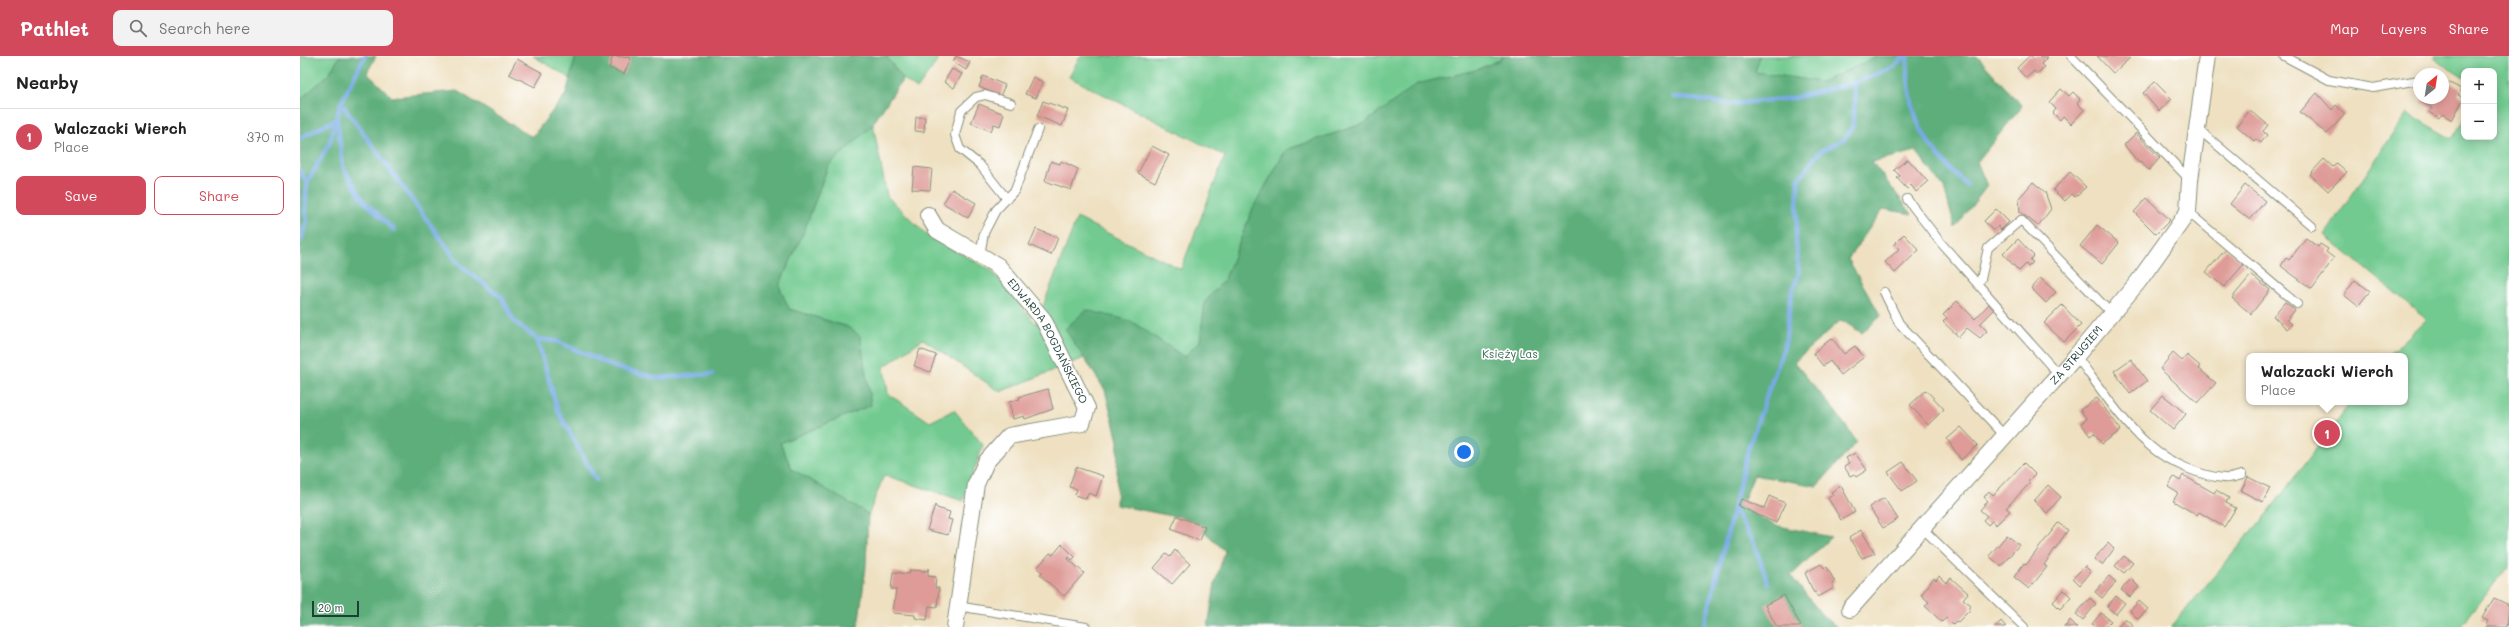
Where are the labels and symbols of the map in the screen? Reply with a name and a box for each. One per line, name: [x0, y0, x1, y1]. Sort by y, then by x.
north arrow: [2413, 68, 2449, 104]
street label: EDWARDA BOGDAŃSKIEGO: [1004, 275, 1092, 406]
street label: ZA STRUGIEM: [2046, 322, 2105, 387]
park label: Księży Las: [1482, 346, 1538, 361]
pin: 1: [2314, 418, 2340, 448]
your location: [1454, 442, 1474, 462]
scale bar: [312, 599, 359, 618]

